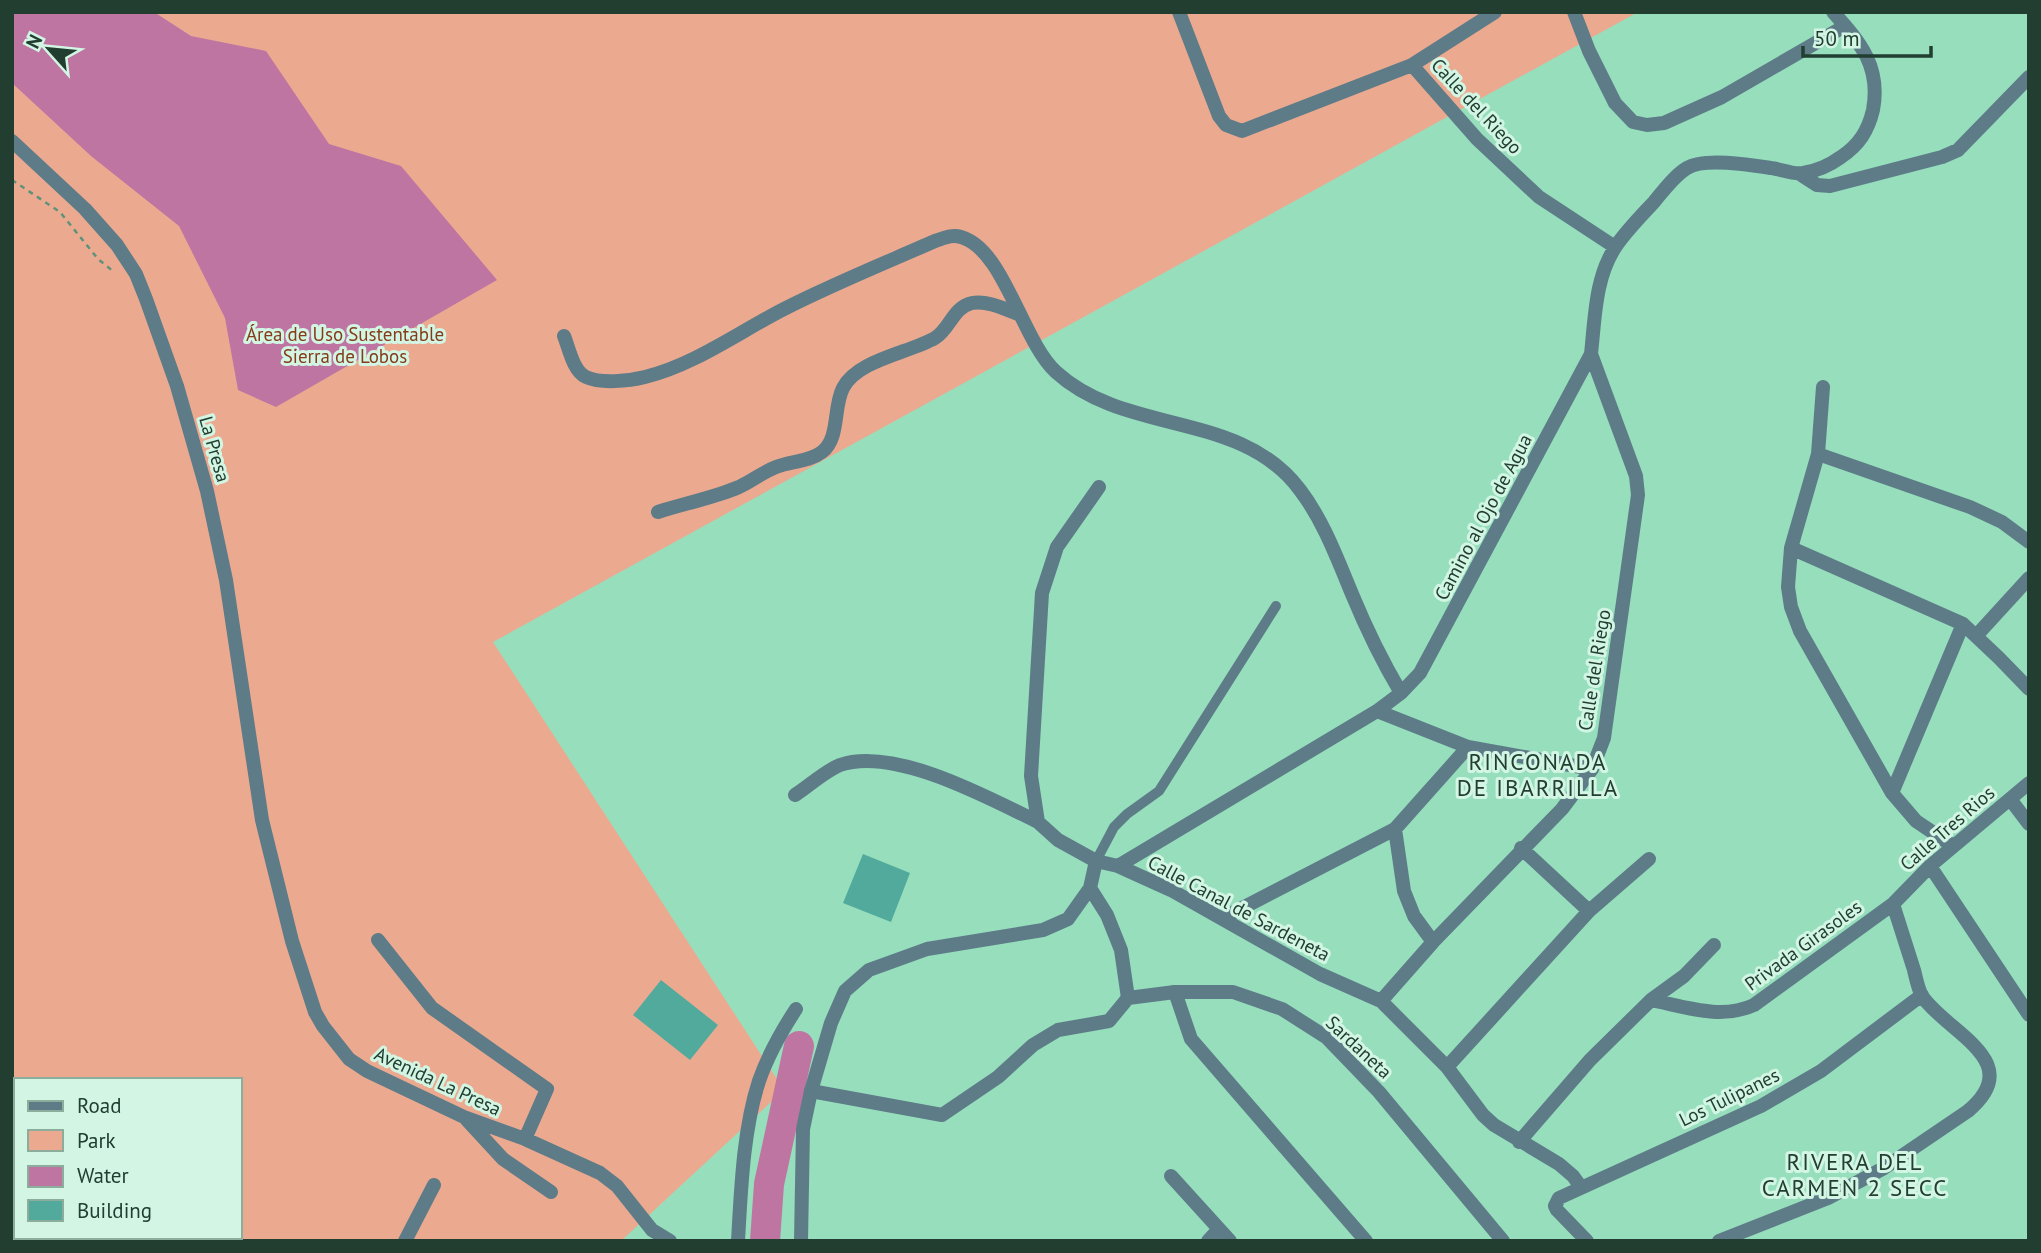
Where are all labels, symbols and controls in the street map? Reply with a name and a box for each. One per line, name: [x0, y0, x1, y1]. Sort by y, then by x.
north arrow: [14, 14, 84, 84]
scale bar: [1803, 14, 1931, 58]
text: 50 m: [1814, 25, 1860, 52]
text: N: [20, 30, 47, 52]
street label: Calle del Riego: [1426, 53, 1528, 159]
park label: Área de Uso Sustentable Sierra de Lobos: [246, 322, 444, 368]
street label: La Presa: [194, 413, 236, 485]
street label: Camino al Ojo de Agua: [1429, 430, 1537, 604]
street label: Calle del Riego: [1573, 608, 1615, 732]
district label: RINCONADA DE IBARRILLA: [1457, 747, 1619, 802]
street label: Calle Tres Rios: [1895, 780, 1999, 876]
street label: Calle Canal de Sardeneta: [1144, 850, 1334, 966]
street label: Privada Girasoles: [1740, 895, 1866, 995]
street label: Sardaneta: [1321, 1010, 1397, 1084]
street label: Avenida La Presa: [371, 1041, 505, 1121]
street label: Los Tulipanes: [1675, 1062, 1783, 1132]
legend: [14, 1078, 242, 1239]
text: Road: [77, 1092, 121, 1119]
text: Park: [77, 1127, 116, 1154]
district label: RIVERA DEL CARMEN 2 SECC: [1762, 1147, 1948, 1202]
text: Water: [77, 1162, 129, 1189]
text: Building: [77, 1197, 152, 1224]

